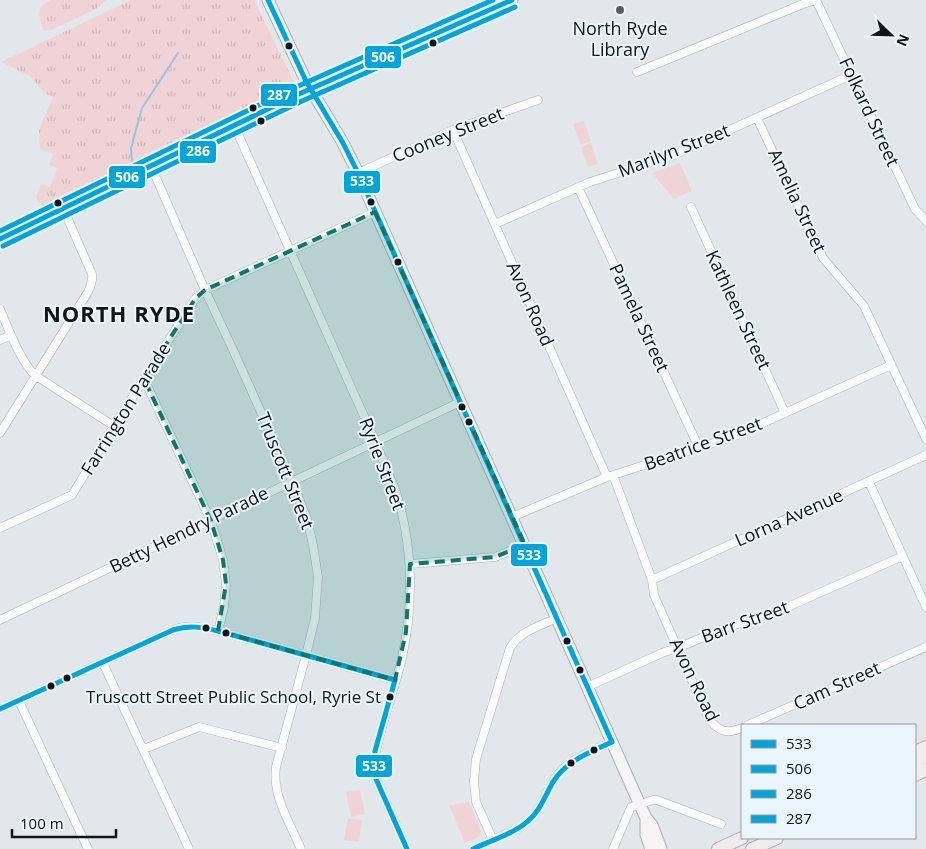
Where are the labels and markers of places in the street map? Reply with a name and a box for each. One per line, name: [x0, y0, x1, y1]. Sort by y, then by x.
marker: North Ryde Library: [614, 4, 626, 16]
place label: North Ryde Library: [572, 16, 668, 61]
unlabelled marker: [428, 38, 438, 48]
unlabelled marker: [284, 41, 294, 51]
unlabelled marker: [248, 103, 258, 113]
unlabelled marker: [256, 116, 266, 126]
unlabelled marker: [366, 197, 376, 207]
unlabelled marker: [53, 198, 63, 208]
unlabelled marker: [393, 257, 403, 267]
unlabelled marker: [457, 402, 467, 412]
unlabelled marker: [464, 417, 474, 427]
unlabelled marker: [201, 623, 211, 633]
unlabelled marker: [221, 628, 231, 638]
unlabelled marker: [562, 636, 572, 646]
unlabelled marker: [575, 665, 585, 675]
unlabelled marker: [62, 673, 72, 683]
unlabelled marker: [46, 681, 56, 691]
place label: Truscott Street Public School, Ryrie St: [86, 685, 381, 708]
marker: Truscott Street Public School, Ryrie St: [385, 692, 395, 702]
unlabelled marker: [589, 745, 599, 755]
unlabelled marker: [566, 758, 576, 768]

